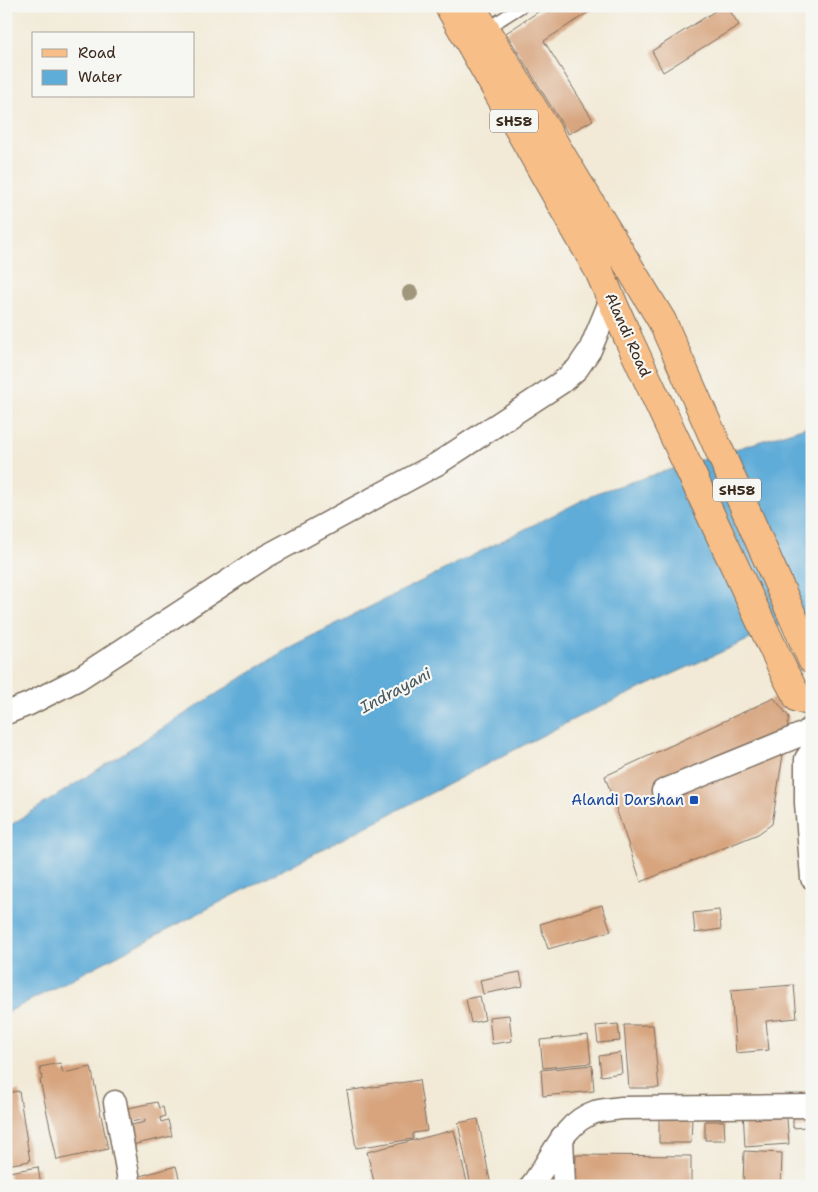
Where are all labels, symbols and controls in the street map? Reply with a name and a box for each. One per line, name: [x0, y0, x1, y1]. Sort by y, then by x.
legend: [32, 32, 195, 98]
text: Road: [78, 43, 116, 63]
text: Water: [78, 67, 122, 87]
road number: SH58: [490, 110, 538, 132]
street label: Alandi Road: [601, 290, 656, 381]
road number: SH58: [713, 478, 761, 502]
water label: Indrayani: [355, 663, 435, 718]
place label: Alandi Darshan: [571, 790, 684, 810]
marker: Alandi Darshan: [688, 794, 700, 806]

